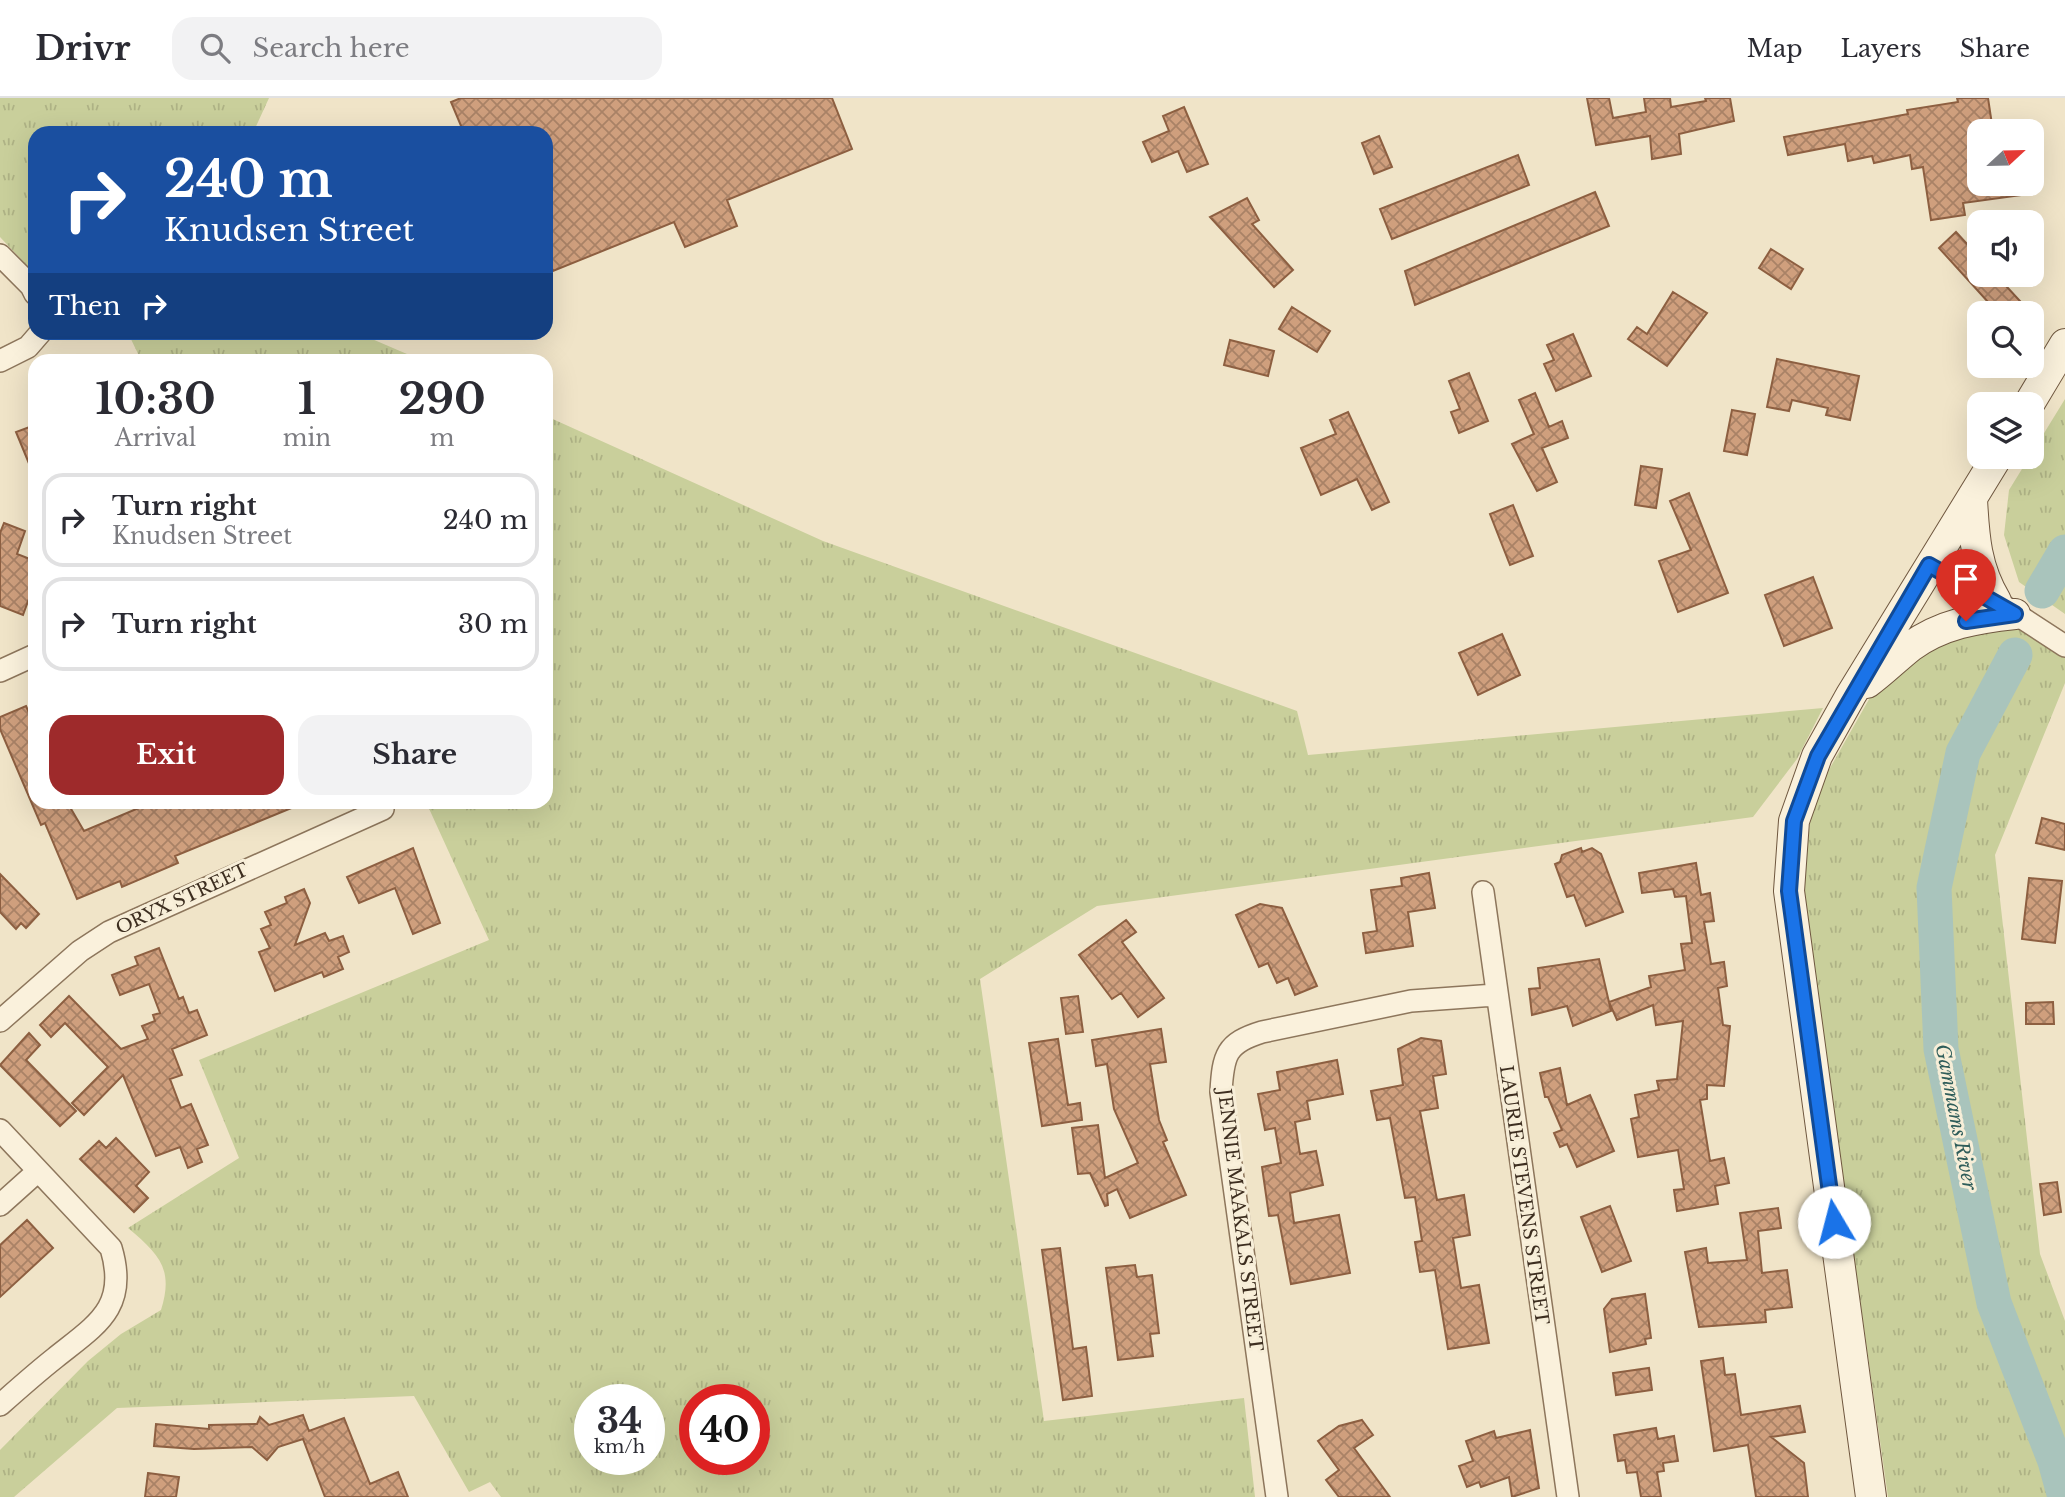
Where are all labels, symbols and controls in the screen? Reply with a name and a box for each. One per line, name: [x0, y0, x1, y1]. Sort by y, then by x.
search box: [172, 17, 662, 80]
text: Drivr: [35, 28, 130, 69]
icon: search: [196, 29, 234, 67]
text: Search here: [252, 32, 410, 64]
text: Map: [1747, 34, 1803, 63]
text: Layers: [1841, 34, 1922, 63]
text: Share: [1960, 34, 2030, 63]
north arrow: [1967, 119, 2044, 196]
map controls: [1967, 119, 2044, 469]
text: 240 m: [164, 149, 333, 210]
icon: right: [49, 154, 140, 245]
text: Knudsen Street: [164, 210, 414, 250]
button: sound: [1967, 210, 2044, 287]
icon: right: [135, 287, 173, 325]
text: Then: [49, 290, 121, 322]
button: search: [1967, 301, 2044, 378]
text: 10:30: [95, 373, 216, 425]
text: 1: [298, 373, 316, 425]
text: 290: [398, 373, 486, 425]
button: layers: [1967, 392, 2044, 469]
text: Arrival: [115, 424, 196, 452]
text: min: [283, 424, 331, 452]
text: m: [430, 424, 454, 452]
text: Turn right: [112, 490, 257, 522]
icon: right: [53, 501, 91, 539]
text: 240 m: [443, 504, 528, 536]
text: Knudsen Street: [112, 522, 292, 550]
pin: [1936, 549, 1996, 621]
icon: arrive: [1947, 560, 1985, 598]
icon: right: [53, 605, 91, 643]
text: Turn right: [112, 608, 257, 640]
text: 30 m: [458, 608, 528, 640]
button: Exit: [49, 715, 284, 795]
button: Share: [298, 715, 532, 795]
street label: ORYX STREET: [112, 858, 252, 939]
water label: Gammams River: [1931, 1042, 1982, 1193]
street label: LAURIE STEVENS STREET: [1495, 1064, 1553, 1327]
street label: JENNIE MAAKALS STREET: [1213, 1086, 1267, 1353]
position arrow: [1797, 1185, 1871, 1259]
speed limit sign: 40: [679, 1384, 770, 1475]
text: 34: [597, 1399, 642, 1442]
text: km/h: [594, 1436, 645, 1458]

